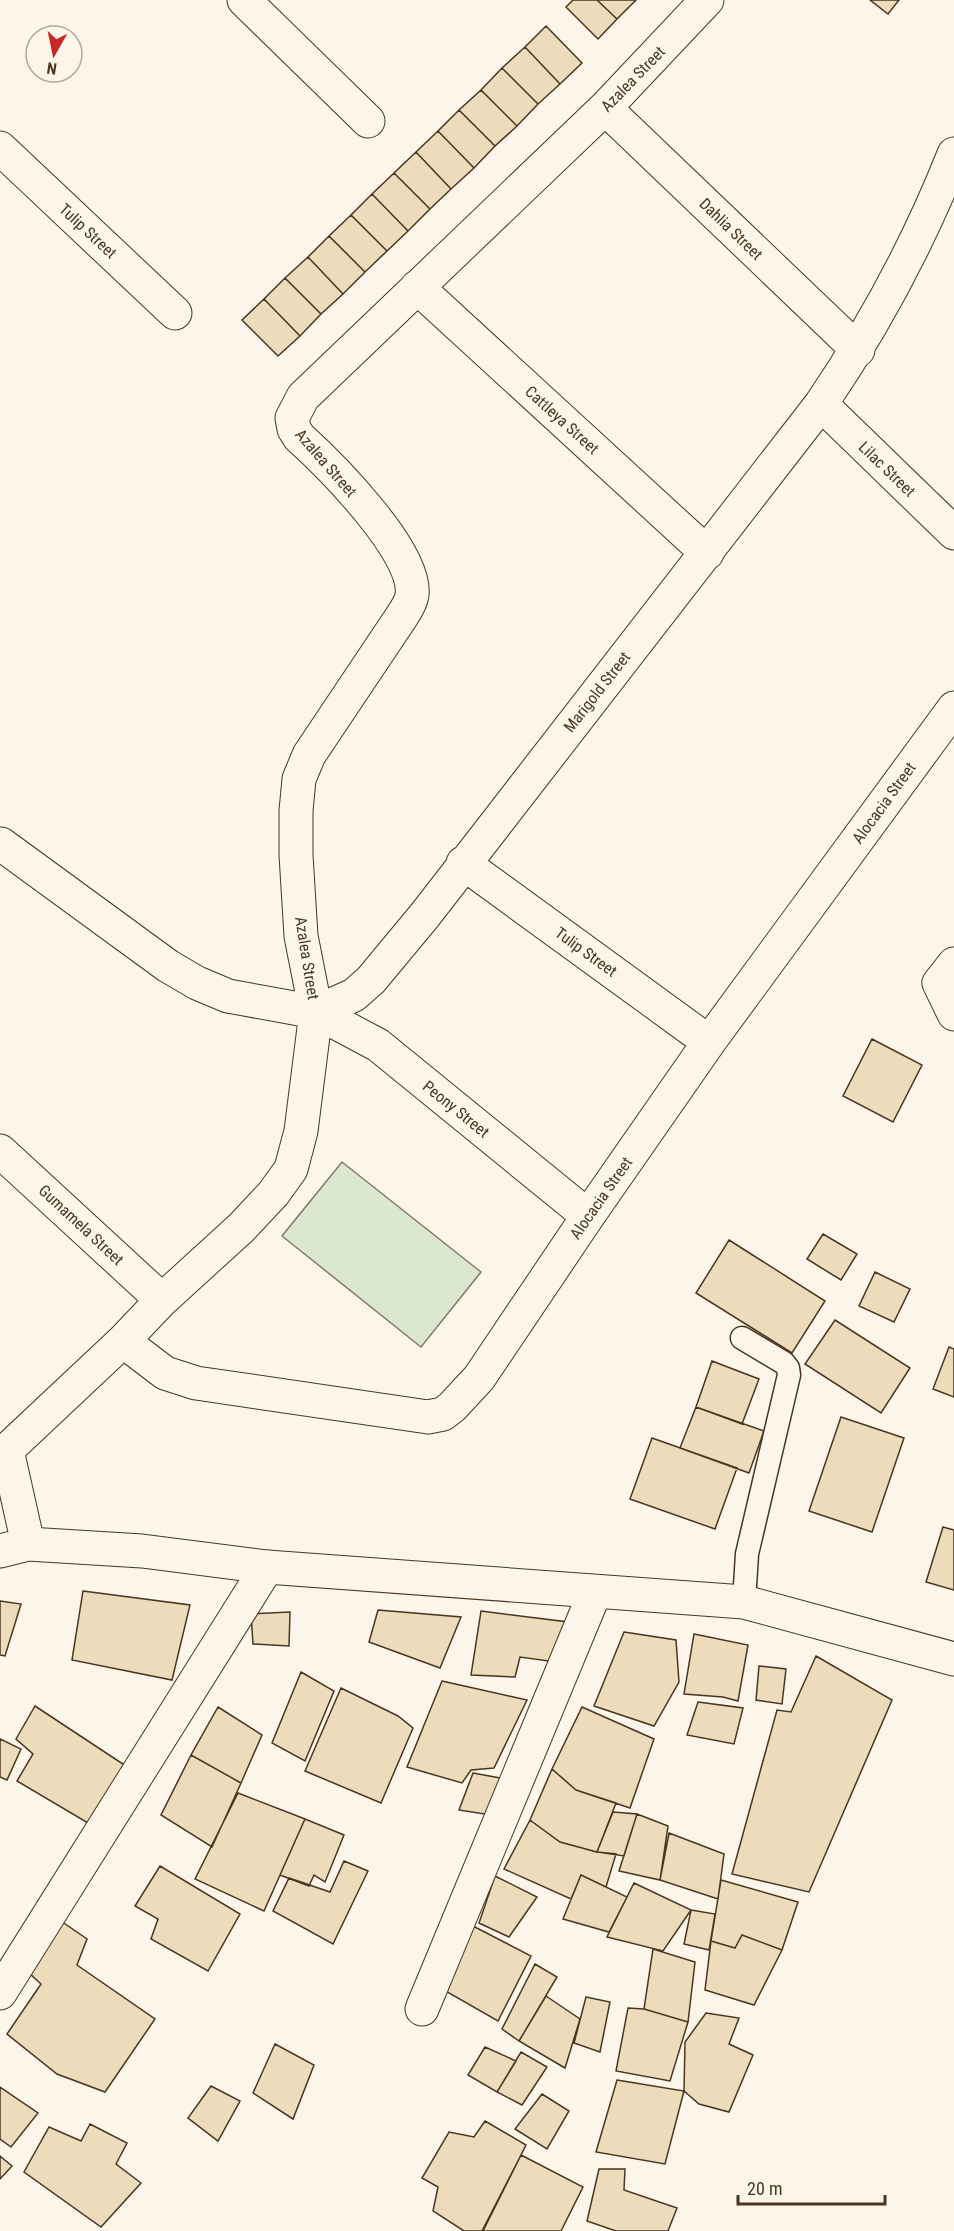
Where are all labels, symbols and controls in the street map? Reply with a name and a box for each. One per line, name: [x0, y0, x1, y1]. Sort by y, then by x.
north arrow: [24, 24, 84, 84]
street label: Azalea Street: [597, 42, 669, 116]
text: N: [45, 58, 58, 78]
street label: Dahlia Street: [695, 194, 767, 264]
street label: Tulip Street: [55, 200, 121, 263]
street label: Cattleya Street: [521, 382, 603, 458]
street label: Azalea Street: [291, 425, 361, 501]
street label: Lilac Street: [855, 437, 919, 501]
street label: Marigold Street: [560, 648, 635, 736]
street label: Alocacia Street: [848, 758, 920, 847]
street label: Azalea Street: [291, 915, 323, 1001]
street label: Tulip Street: [551, 923, 621, 981]
street label: Peony Street: [419, 1076, 493, 1142]
street label: Alocacia Street: [566, 1153, 636, 1243]
street label: Gumamela Street: [35, 1181, 128, 1269]
scale bar: [738, 2168, 885, 2206]
text: 20 m: [747, 2178, 782, 2199]

